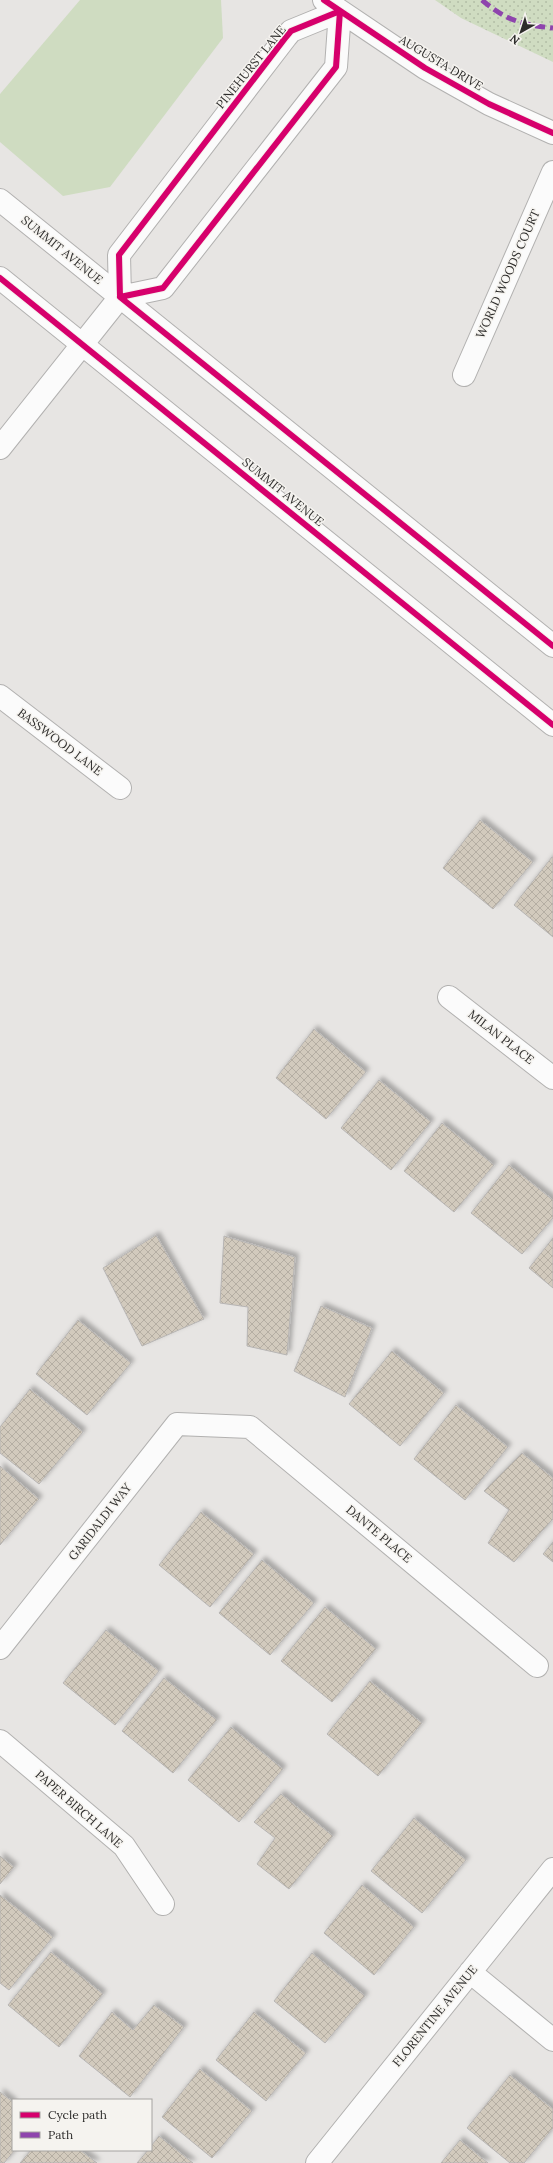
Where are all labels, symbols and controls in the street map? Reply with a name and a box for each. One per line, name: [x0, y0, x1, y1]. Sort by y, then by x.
north arrow: [501, 12, 541, 52]
street label: PINEHURST LANE: [212, 22, 289, 111]
street label: AUGUSTA DRIVE: [396, 31, 486, 93]
text: N: [507, 31, 522, 48]
street label: WORLD WOODS COURT: [472, 207, 543, 341]
street label: SUMMIT AVENUE: [18, 212, 106, 287]
street label: SUMMIT AVENUE: [239, 454, 327, 529]
street label: BASSWOOD LANE: [15, 705, 106, 778]
street label: MILAN PLACE: [465, 1006, 537, 1067]
street label: GARIDALDI WAY: [65, 1480, 135, 1563]
street label: DANTE PLACE: [343, 1502, 415, 1566]
street label: PAPER BIRCH LANE: [33, 1767, 126, 1851]
street label: FLORENTINE AVENUE: [389, 1962, 480, 2069]
legend: [12, 2099, 152, 2151]
text: Cycle path: [48, 2107, 107, 2122]
text: Path: [48, 2127, 73, 2142]

